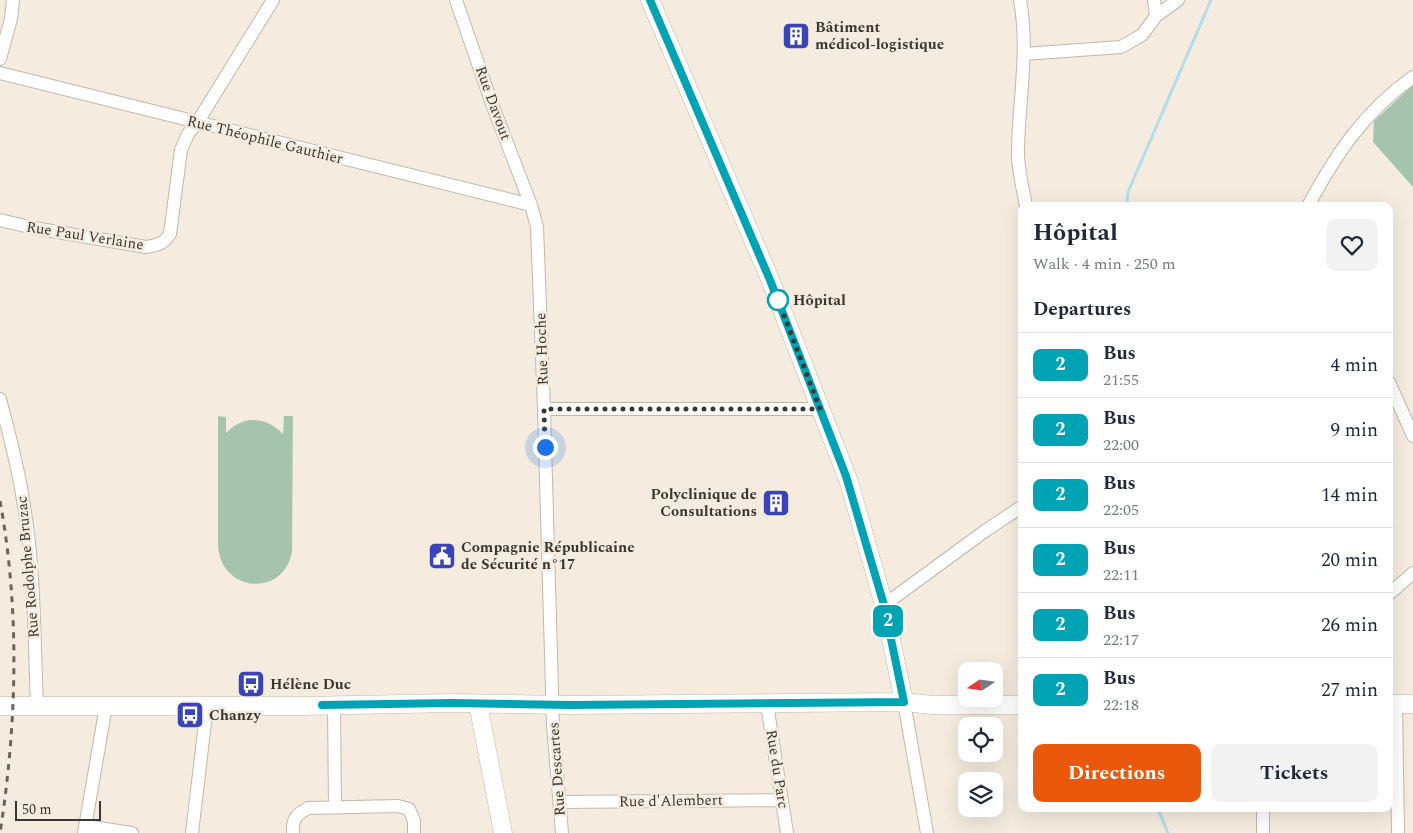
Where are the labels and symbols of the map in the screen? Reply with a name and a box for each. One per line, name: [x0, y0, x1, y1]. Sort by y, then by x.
place label: Bâtiment médicol-logistique: [815, 16, 944, 56]
building icon: Bâtiment médicol-logistique: [781, 21, 811, 51]
street label: Rue Davout: [469, 63, 517, 143]
street label: Rue Théophile Gauthier: [185, 109, 345, 171]
street label: Rue Paul Verlaine: [25, 215, 145, 257]
marker: Hôpital: [767, 289, 789, 311]
place label: Hôpital: [793, 289, 846, 312]
street label: Rue Hoche: [529, 312, 555, 386]
your location: [533, 435, 558, 460]
place label: Polyclinique de Consultations: [650, 483, 757, 523]
building icon: Polyclinique de Consultations: [761, 488, 791, 518]
street label: Rue Rodolphe Bruzac: [10, 495, 46, 639]
place label: Compagnie Républicaine de Sécurité n°17: [461, 536, 635, 576]
public building icon: Compagnie Républicaine de Sécurité n°17: [427, 541, 457, 571]
line badge: 2: [872, 605, 904, 637]
north arrow: [958, 662, 1002, 708]
bus stop icon: Hélène Duc: [236, 669, 266, 699]
place label: Hélène Duc: [270, 673, 351, 696]
bus stop icon: Chanzy: [175, 700, 205, 730]
place label: Chanzy: [209, 704, 261, 727]
street label: Rue Descartes: [542, 721, 572, 817]
street label: Rue du Parc: [759, 728, 795, 810]
street label: Rue d'Alembert: [619, 789, 723, 813]
scale bar: [15, 798, 101, 821]

